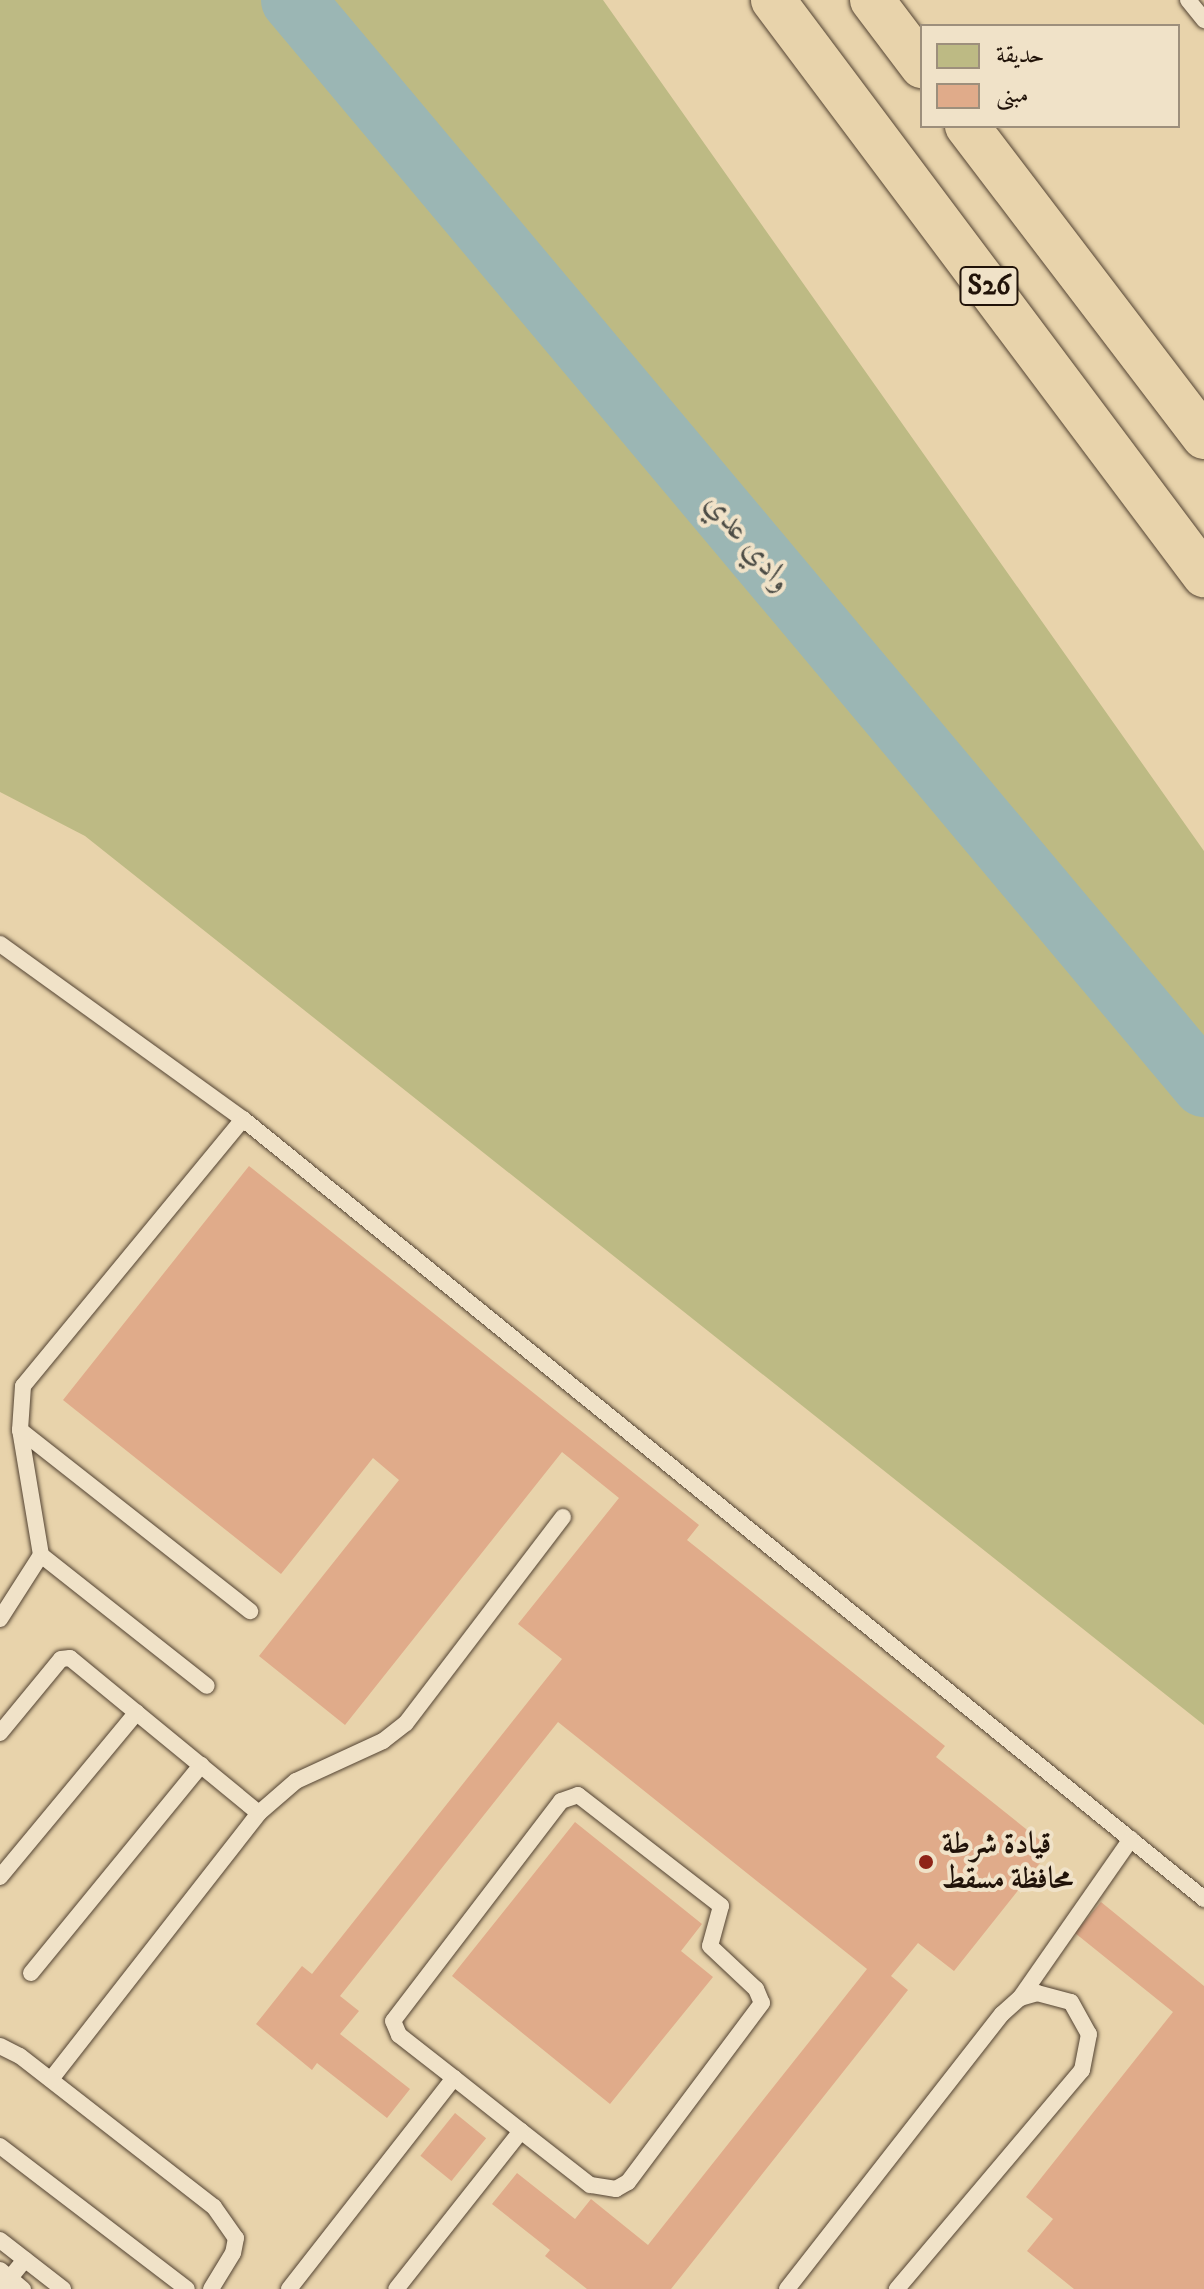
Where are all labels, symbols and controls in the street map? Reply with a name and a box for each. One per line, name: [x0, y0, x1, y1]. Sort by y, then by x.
legend: [920, 24, 1180, 128]
text: حديقة: [996, 40, 1045, 70]
text: مبنى: [996, 80, 1029, 110]
road number: S26: [959, 262, 1019, 310]
water label: وادي عدي: [695, 486, 801, 600]
place label: قيادة شرطة محافظة مسقط: [942, 1827, 1073, 1898]
marker: قيادة شرطة محافظة مسقط: [917, 1853, 935, 1871]

